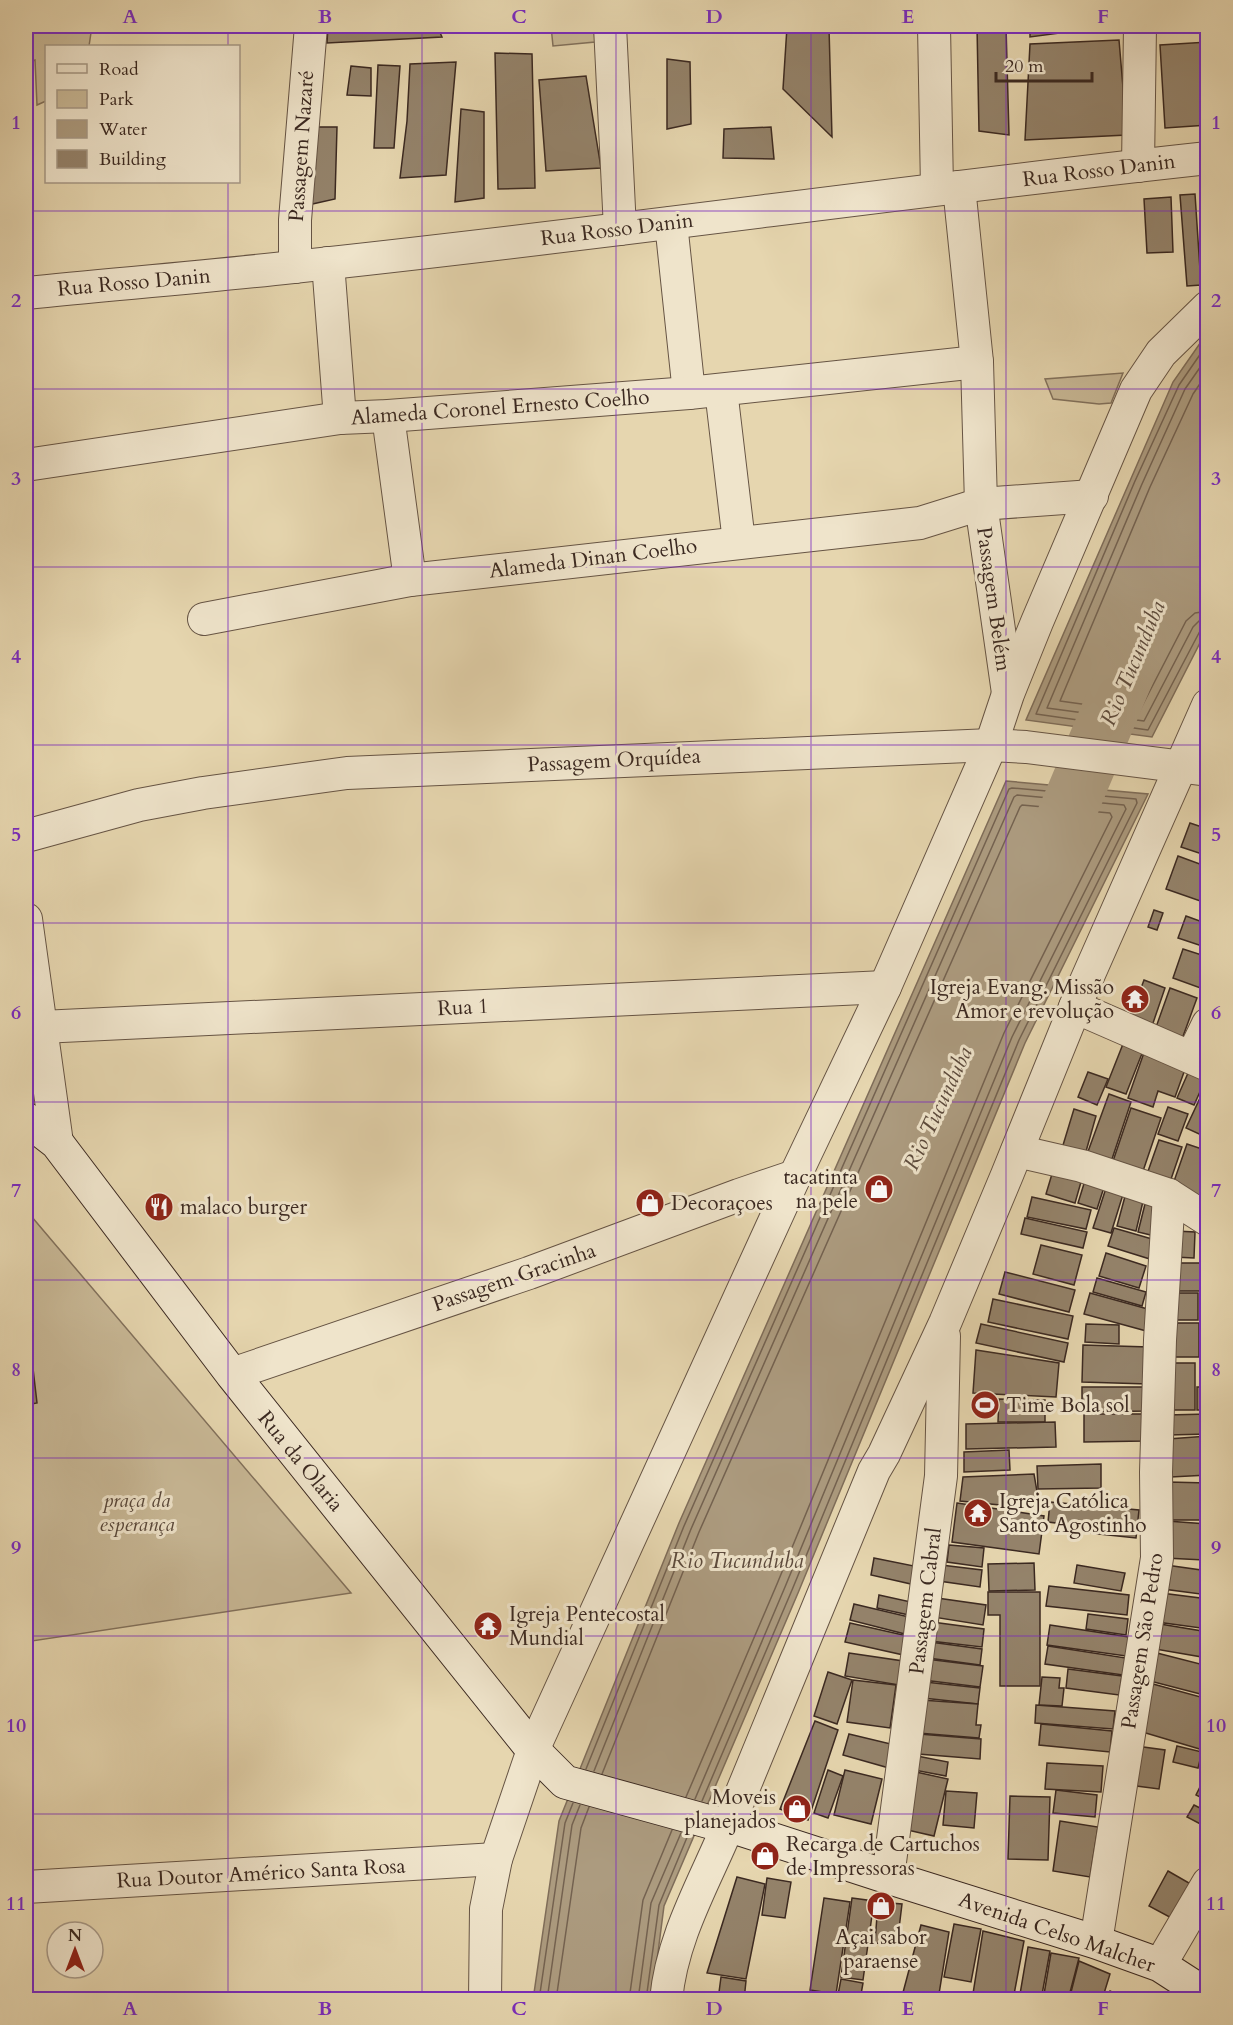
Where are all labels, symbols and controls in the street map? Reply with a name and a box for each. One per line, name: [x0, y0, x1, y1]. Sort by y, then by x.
text: A: [122, 3, 138, 30]
text: B: [318, 3, 332, 30]
text: C: [511, 3, 527, 30]
text: D: [705, 3, 723, 30]
text: E: [902, 3, 914, 30]
text: F: [1097, 3, 1109, 30]
legend: [45, 45, 240, 183]
scale bar: [996, 45, 1092, 83]
text: 20 m: [1005, 54, 1044, 79]
text: Road: [99, 57, 139, 82]
street label: Passagem Nazaré: [282, 69, 321, 223]
text: Park: [99, 87, 134, 112]
text: 1: [11, 109, 21, 136]
text: 1: [1211, 109, 1221, 136]
text: Water: [98, 117, 148, 142]
text: Building: [99, 147, 167, 172]
street label: Rua Rosso Danin: [1021, 147, 1177, 194]
street label: Rua Rosso Danin: [539, 206, 695, 253]
street label: Rua Rosso Danin: [56, 261, 212, 304]
text: 2: [11, 287, 21, 314]
text: 2: [1211, 287, 1221, 314]
street label: Alameda Coronel Ernesto Coelho: [350, 383, 650, 432]
text: 3: [11, 465, 21, 492]
text: 3: [1211, 465, 1221, 492]
street label: Passagem Belém: [969, 525, 1018, 673]
street label: Alameda Dinan Coelho: [487, 531, 699, 586]
water label: Rio Tucunduba: [1093, 596, 1173, 731]
text: 4: [11, 643, 21, 670]
text: 4: [1211, 643, 1221, 670]
street label: Passagem Orquídea: [527, 741, 701, 780]
text: 5: [11, 821, 21, 848]
text: 5: [1211, 821, 1221, 848]
place label: Igreja Evang. Missão Amor e revolução: [930, 973, 1114, 1026]
temple icon: Igreja Evang. Missão Amor e revolução: [1119, 983, 1151, 1015]
street label: Rua 1: [437, 992, 490, 1023]
text: 6: [11, 999, 21, 1026]
text: 6: [1211, 999, 1221, 1026]
water label: Rio Tucunduba: [896, 1042, 980, 1175]
place label: tacatinta na pele: [783, 1163, 858, 1216]
shop icon: tacatinta na pele: [863, 1173, 895, 1205]
text: 7: [11, 1177, 21, 1204]
text: 7: [1211, 1177, 1221, 1204]
shop icon: Decoraçoes: [634, 1187, 666, 1219]
place label: Decoraçoes: [671, 1189, 773, 1218]
restaurant icon: malaco burger: [143, 1191, 175, 1223]
place label: malaco burger: [180, 1193, 308, 1222]
street label: Passagem Gracinha: [429, 1236, 600, 1319]
text: 8: [11, 1356, 21, 1383]
text: 8: [1211, 1356, 1221, 1383]
sports icon: Time Bola sol: [969, 1389, 1001, 1421]
place label: Time Bola sol: [1006, 1391, 1130, 1420]
street label: Rua da Olaria: [251, 1405, 350, 1518]
park label: praça da esperança: [99, 1486, 175, 1539]
place label: Igreja Católica Santo Agostinho: [999, 1487, 1147, 1540]
temple icon: Igreja Católica Santo Agostinho: [962, 1497, 994, 1529]
street label: Passagem Cabral: [902, 1526, 949, 1676]
text: 9: [11, 1534, 21, 1561]
text: 9: [1211, 1534, 1221, 1561]
water label: Rio Tucunduba: [670, 1546, 804, 1576]
street label: Passagem São Pedro: [1114, 1551, 1171, 1731]
place label: Igreja Pentecostal Mundial: [509, 1600, 665, 1653]
temple icon: Igreja Pentecostal Mundial: [472, 1610, 504, 1642]
text: 10: [6, 1712, 26, 1739]
text: 10: [1206, 1712, 1226, 1739]
place label: Moveis planejados: [684, 1783, 776, 1836]
shop icon: Moveis planejados: [781, 1793, 813, 1825]
place label: Recarga de Cartuchos de Impressoras: [786, 1830, 980, 1883]
shop icon: Recarga de Cartuchos de Impressoras: [749, 1840, 781, 1872]
street label: Rua Doutor Américo Santa Rosa: [116, 1851, 406, 1896]
street label: Avenida Celso Malcher: [955, 1885, 1159, 1980]
text: 11: [6, 1890, 26, 1917]
shop icon: Açai sabor paraense: [865, 1890, 897, 1922]
text: 11: [1206, 1890, 1226, 1917]
north arrow: [45, 1920, 105, 1980]
place label: Açai sabor paraense: [835, 1923, 927, 1976]
text: N: [68, 1925, 82, 1947]
text: A: [122, 1995, 138, 2022]
text: B: [318, 1995, 332, 2022]
text: C: [511, 1995, 527, 2022]
text: D: [705, 1995, 723, 2022]
text: E: [902, 1995, 914, 2022]
text: F: [1097, 1995, 1109, 2022]

